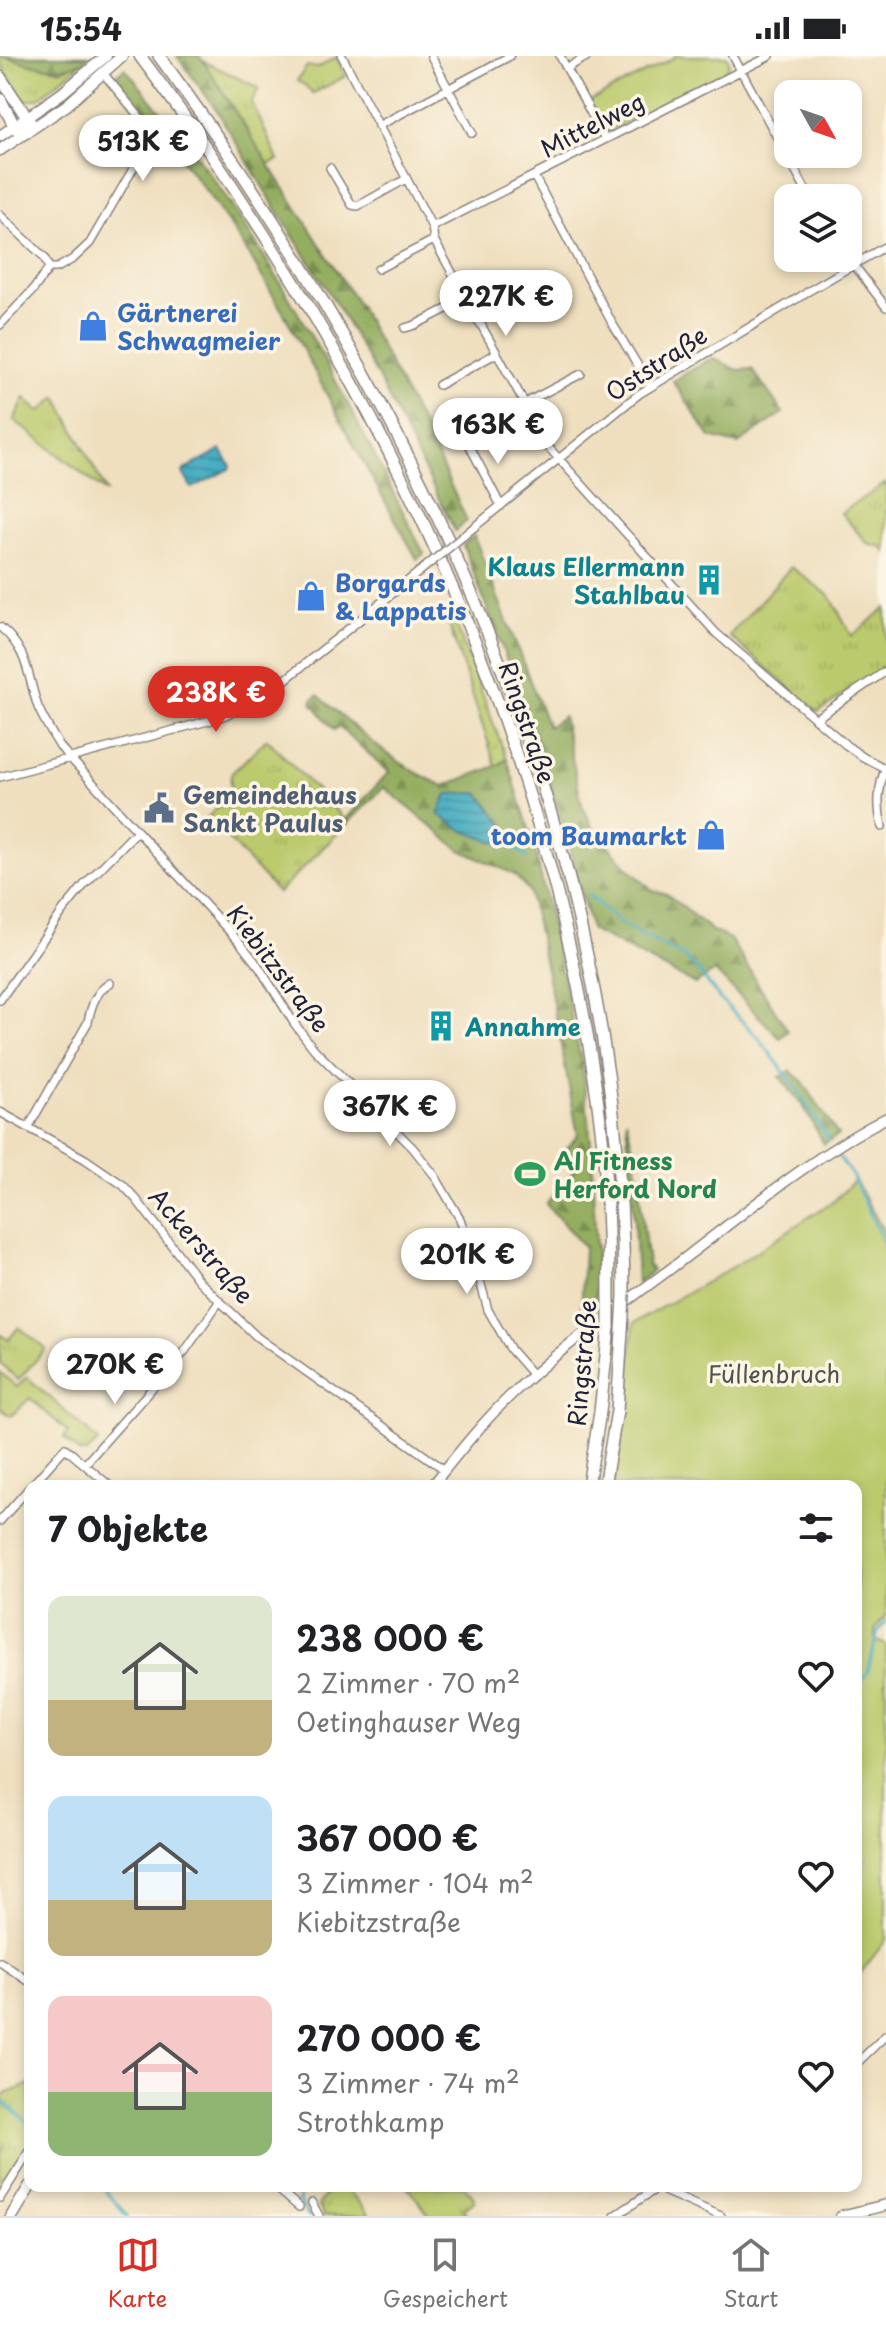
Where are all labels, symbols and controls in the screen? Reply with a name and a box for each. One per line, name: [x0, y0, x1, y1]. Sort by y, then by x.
text: 15:54: [40, 6, 122, 51]
north arrow: [774, 80, 862, 168]
map controls: [774, 80, 862, 272]
street label: Mittelweg: [534, 82, 650, 166]
pin: 513K €: [78, 115, 208, 183]
text: 513K €: [97, 121, 189, 160]
button: layers: [774, 184, 862, 272]
pin: 227K €: [441, 270, 571, 338]
text: 227K €: [458, 276, 554, 315]
place label: Gärtnerei Schwagmeier: [117, 294, 281, 358]
shop icon: Gärtnerei Schwagmeier: [76, 309, 110, 343]
street label: Oststraße: [598, 317, 714, 409]
pin: 163K €: [433, 398, 563, 466]
text: 163K €: [451, 404, 545, 443]
place label: Klaus Ellermann Stahlbau: [488, 548, 685, 612]
building icon: Klaus Ellermann Stahlbau: [692, 563, 726, 597]
place label: Borgards & Lappatis: [335, 564, 467, 628]
shop icon: Borgards & Lappatis: [294, 579, 328, 613]
street label: Ringstraße: [490, 656, 566, 788]
pin: 238K €: [151, 666, 281, 734]
text: 238K €: [166, 672, 266, 711]
place label: Gemeindehaus Sankt Paulus: [183, 776, 357, 840]
public building icon: Gemeindehaus Sankt Paulus: [142, 791, 176, 825]
place label: toom Baumarkt: [491, 817, 687, 853]
shop icon: toom Baumarkt: [694, 818, 728, 852]
street label: Kiebitzstraße: [219, 896, 339, 1040]
place label: Annahme: [464, 1008, 581, 1044]
building icon: Annahme: [424, 1009, 458, 1043]
pin: 367K €: [325, 1080, 455, 1148]
text: 367K €: [342, 1086, 438, 1125]
place label: AI Fitness Herford Nord: [554, 1142, 717, 1206]
sports icon: AI Fitness Herford Nord: [513, 1157, 547, 1191]
street label: Ackerstraße: [141, 1179, 263, 1311]
pin: 201K €: [402, 1228, 532, 1296]
text: 201K €: [419, 1234, 515, 1273]
street label: Ringstraße: [558, 1298, 604, 1428]
pin: 270K €: [50, 1338, 180, 1406]
text: 270K €: [66, 1344, 164, 1383]
park label: Füllenbruch: [708, 1355, 840, 1391]
text: 7 Objekte: [48, 1502, 208, 1554]
icon: filters: [794, 1506, 838, 1550]
text: 238 000 €: [296, 1611, 484, 1663]
icon: home: [112, 1628, 208, 1724]
icon: heart: [794, 1654, 838, 1698]
text: 2 Zimmer · 70 m²: [296, 1663, 520, 1702]
text: Oetinghauser Weg: [296, 1702, 521, 1741]
text: 367 000 €: [296, 1811, 479, 1863]
icon: home: [112, 1828, 208, 1924]
icon: heart: [794, 1854, 838, 1898]
text: 3 Zimmer · 104 m²: [296, 1863, 534, 1902]
text: Kiebitzstraße: [296, 1902, 461, 1941]
text: 270 000 €: [296, 2011, 481, 2063]
icon: home: [112, 2028, 208, 2124]
icon: heart: [794, 2054, 838, 2098]
text: 3 Zimmer · 74 m²: [296, 2063, 520, 2102]
text: Strothkamp: [296, 2102, 444, 2141]
tab: Karte: [108, 2233, 167, 2314]
tab: Gespeichert: [383, 2233, 508, 2314]
tab: Start: [723, 2233, 778, 2314]

